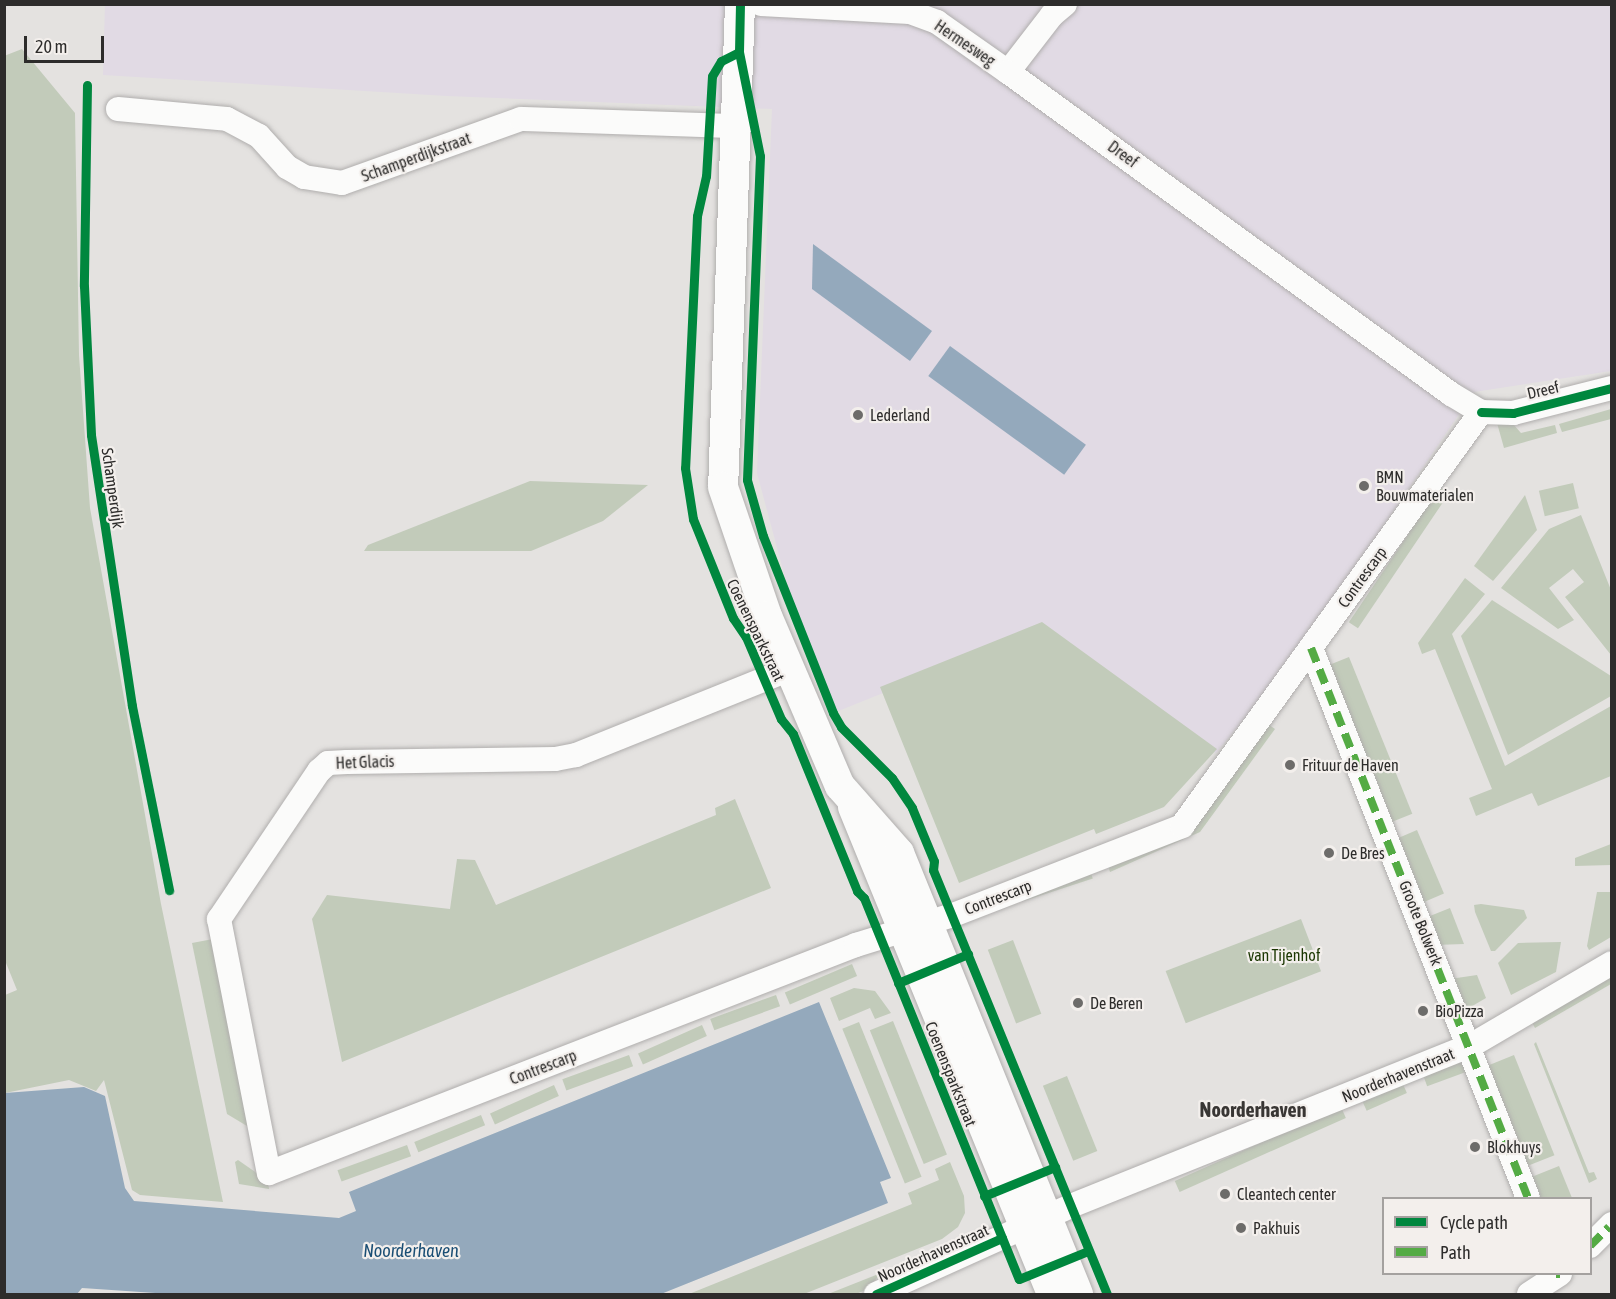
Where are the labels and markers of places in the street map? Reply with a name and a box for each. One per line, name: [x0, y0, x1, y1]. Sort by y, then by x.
place label: Lederland: [870, 405, 930, 425]
marker: Lederland: [851, 408, 865, 422]
place label: BMN Bouwmaterialen: [1376, 467, 1474, 505]
marker: BMN Bouwmaterialen: [1357, 479, 1371, 493]
place label: Frituur de Haven: [1302, 755, 1399, 775]
marker: Frituur de Haven: [1283, 758, 1297, 772]
place label: De Bres: [1341, 843, 1385, 863]
marker: De Bres: [1322, 846, 1336, 860]
place label: De Beren: [1090, 993, 1143, 1013]
marker: De Beren: [1071, 996, 1085, 1010]
place label: BioPizza: [1435, 1001, 1484, 1021]
marker: BioPizza: [1416, 1004, 1430, 1018]
place label: Blokhuys: [1487, 1137, 1541, 1157]
marker: Blokhuys: [1468, 1140, 1482, 1154]
place label: Cleantech center: [1237, 1184, 1336, 1204]
marker: Cleantech center: [1218, 1187, 1232, 1201]
place label: Pakhuis: [1253, 1218, 1300, 1238]
marker: Pakhuis: [1234, 1221, 1248, 1235]

